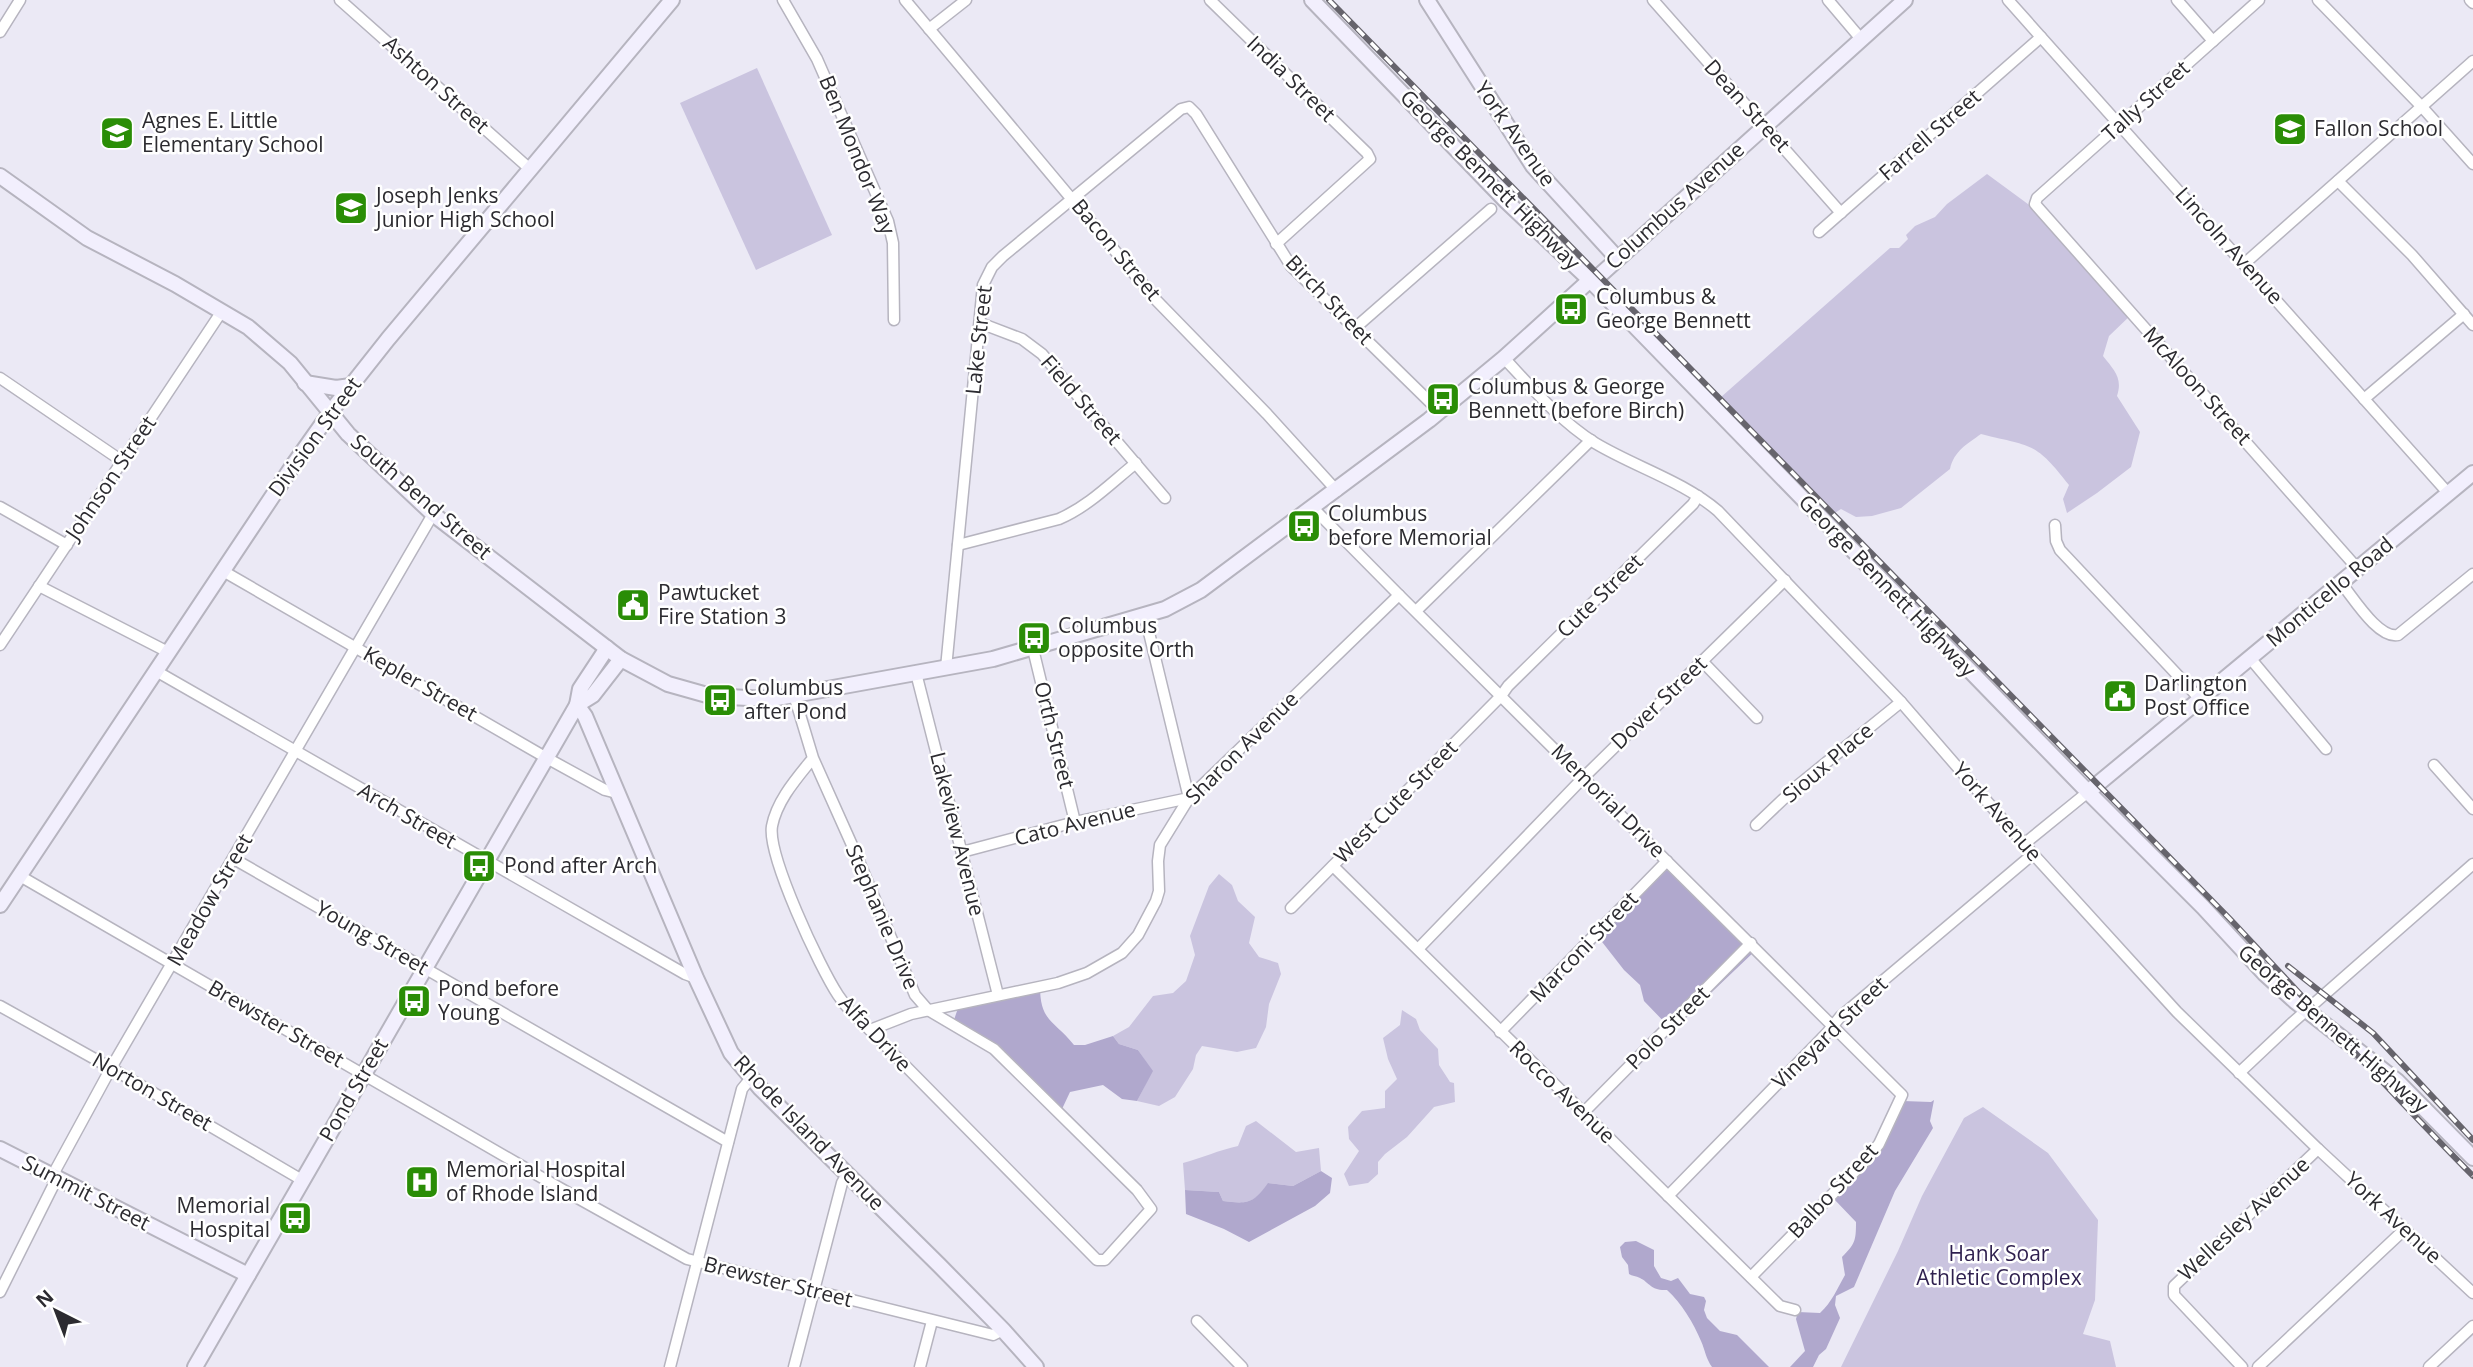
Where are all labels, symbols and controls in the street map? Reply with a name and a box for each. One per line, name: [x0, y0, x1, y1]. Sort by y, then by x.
street label: Ashton Street: [378, 29, 496, 139]
street label: India Street: [1241, 29, 1342, 127]
street label: Dean Street: [1699, 53, 1797, 158]
street label: Tally Street: [2096, 54, 2195, 147]
street label: Ben Mondor Way: [813, 71, 903, 239]
street label: York Avenue: [1469, 75, 1562, 192]
street label: Farrell Street: [1873, 82, 1986, 186]
street label: George Bennett Highway: [1395, 83, 1587, 276]
place label: Agnes E. Little Elementary School: [142, 106, 324, 158]
school or university icon: Fallon School: [2271, 110, 2309, 148]
school or university icon: Agnes E. Little Elementary School: [98, 114, 136, 152]
place label: Fallon School: [2314, 114, 2443, 142]
street label: Columbus Avenue: [1599, 135, 1750, 275]
place label: Joseph Jenks Junior High School: [374, 181, 555, 233]
street label: Lincoln Avenue: [2170, 181, 2290, 310]
school or university icon: Joseph Jenks Junior High School: [332, 189, 370, 227]
street label: Bacon Street: [1066, 193, 1168, 306]
street label: Birch Street: [1280, 248, 1380, 350]
place label: Columbus & George Bennett: [1596, 282, 1751, 334]
street label: Lake Street: [958, 284, 998, 396]
bus stop icon: Columbus & George Bennett: [1552, 290, 1590, 328]
street label: McAloon Street: [2137, 320, 2258, 450]
street label: Field Street: [1035, 349, 1128, 450]
street label: Division Street: [261, 371, 367, 502]
place label: Columbus & George Bennett (before Birch): [1468, 372, 1684, 424]
bus stop icon: Columbus & George Bennett (before Birch): [1424, 380, 1462, 418]
street label: Johnson Street: [57, 410, 162, 546]
street label: South Bend Street: [345, 427, 498, 565]
street label: George Bennett Highway: [1793, 488, 1983, 683]
place label: Columbus before Memorial: [1328, 499, 1492, 551]
bus stop icon: Columbus before Memorial: [1285, 507, 1323, 545]
street label: Monticello Road: [2260, 530, 2399, 653]
street label: Cute Street: [1550, 547, 1648, 643]
place label: Pawtucket Fire Station 3: [658, 578, 786, 630]
public building icon: Pawtucket Fire Station 3: [614, 586, 652, 624]
place label: Columbus opposite Orth: [1058, 611, 1194, 663]
bus stop icon: Columbus opposite Orth: [1015, 619, 1053, 657]
street label: Kepler Street: [358, 639, 483, 727]
street label: Dover Street: [1604, 650, 1712, 755]
place label: Darlington Post Office: [2144, 669, 2250, 721]
place label: Columbus after Pond: [744, 673, 847, 725]
public building icon: Darlington Post Office: [2101, 677, 2139, 715]
street label: Orth Street: [1028, 678, 1082, 791]
bus stop icon: Columbus after Pond: [701, 681, 739, 719]
street label: Sharon Avenue: [1179, 685, 1304, 810]
street label: Sioux Place: [1776, 716, 1879, 808]
street label: West Cute Street: [1328, 734, 1463, 869]
street label: Memorial Drive: [1546, 737, 1672, 863]
street label: Lakeview Avenue: [924, 749, 992, 919]
street label: York Avenue: [1947, 756, 2049, 867]
street label: Arch Street: [353, 776, 462, 854]
street label: Cato Avenue: [1011, 794, 1138, 852]
street label: Meadow Street: [160, 828, 258, 971]
street label: Stephanie Drive: [840, 840, 926, 993]
bus stop icon: Pond after Arch: [460, 847, 498, 885]
place label: Pond after Arch: [504, 851, 657, 879]
street label: Marconi Street: [1523, 885, 1643, 1008]
street label: Young Street: [311, 894, 434, 981]
street label: George Bennett Highway: [2232, 938, 2435, 1119]
street label: Vineyard Street: [1766, 970, 1893, 1095]
street label: Brewster Street: [204, 973, 349, 1073]
place label: Pond before Young: [438, 974, 559, 1026]
street label: Polo Street: [1619, 979, 1715, 1075]
bus stop icon: Pond before Young: [395, 982, 433, 1020]
street label: Alfa Drive: [833, 989, 918, 1077]
street label: Pond Street: [312, 1033, 394, 1146]
street label: Rocco Avenue: [1504, 1034, 1622, 1149]
street label: Norton Street: [87, 1045, 218, 1137]
street label: Rhode Island Avenue: [728, 1049, 891, 1216]
street label: Balbo Street: [1781, 1137, 1883, 1244]
street label: Summit Street: [18, 1148, 155, 1236]
street label: Wellesley Avenue: [2172, 1150, 2315, 1286]
place label: Memorial Hospital of Rhode Island: [446, 1155, 626, 1207]
hospital icon: Memorial Hospital of Rhode Island: [403, 1163, 441, 1201]
street label: York Avenue: [2339, 1165, 2448, 1269]
place label: Memorial Hospital: [176, 1191, 270, 1243]
bus stop icon: Memorial Hospital: [276, 1199, 314, 1237]
park label: Hank Soar Athletic Complex: [1916, 1239, 2082, 1291]
street label: Brewster Street: [701, 1249, 855, 1313]
north arrow: [21, 1276, 91, 1346]
text: N: [30, 1284, 59, 1313]

